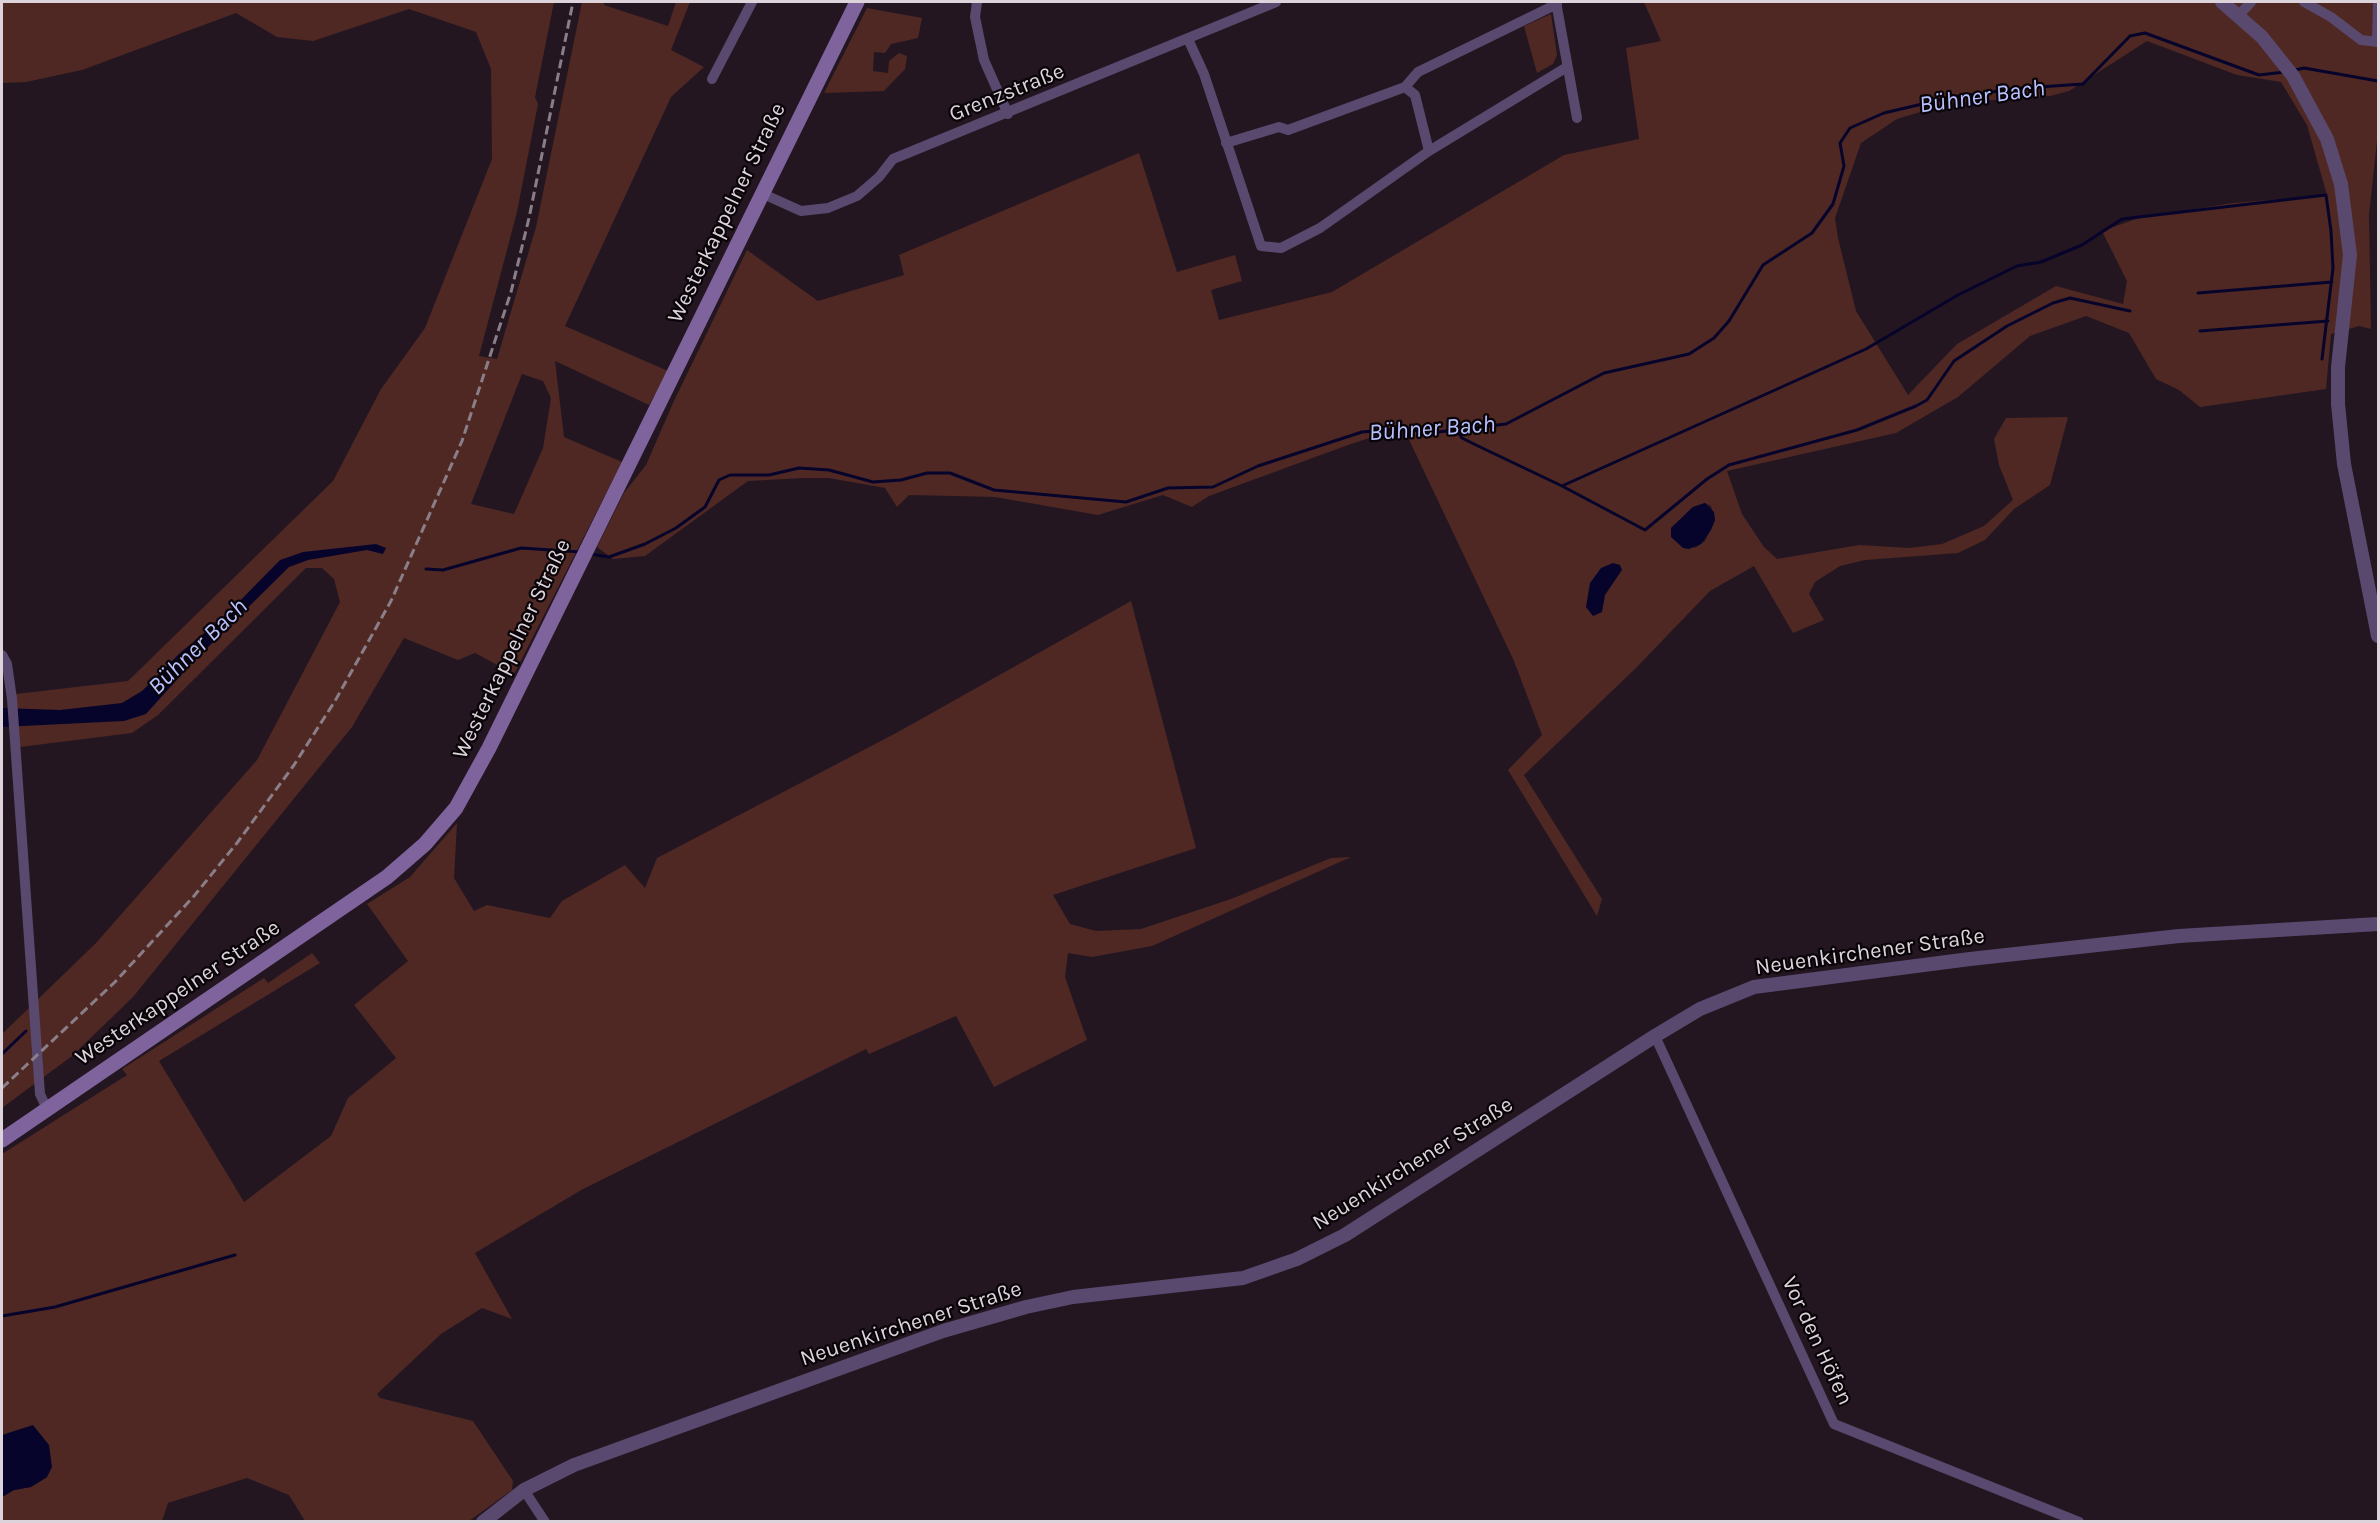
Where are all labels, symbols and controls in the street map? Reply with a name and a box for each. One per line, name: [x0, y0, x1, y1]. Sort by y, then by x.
street label: Grenzstraße: [946, 58, 1068, 128]
water label: Bühner Bach: [1917, 74, 2047, 120]
street label: Westerkappelner Straße: [662, 99, 792, 327]
water label: Bühner Bach: [1368, 410, 1496, 448]
street label: Westerkappelner Straße: [447, 535, 577, 763]
water label: Bühner Bach: [142, 593, 254, 701]
street label: Westerkappelner Straße: [71, 915, 285, 1071]
street label: Neuenkirchener Straße: [1754, 923, 1986, 981]
street label: Neuenkirchener Straße: [1308, 1092, 1518, 1236]
street label: Vor den Höfen: [1776, 1273, 1858, 1409]
street label: Neuenkirchener Straße: [797, 1276, 1025, 1372]

